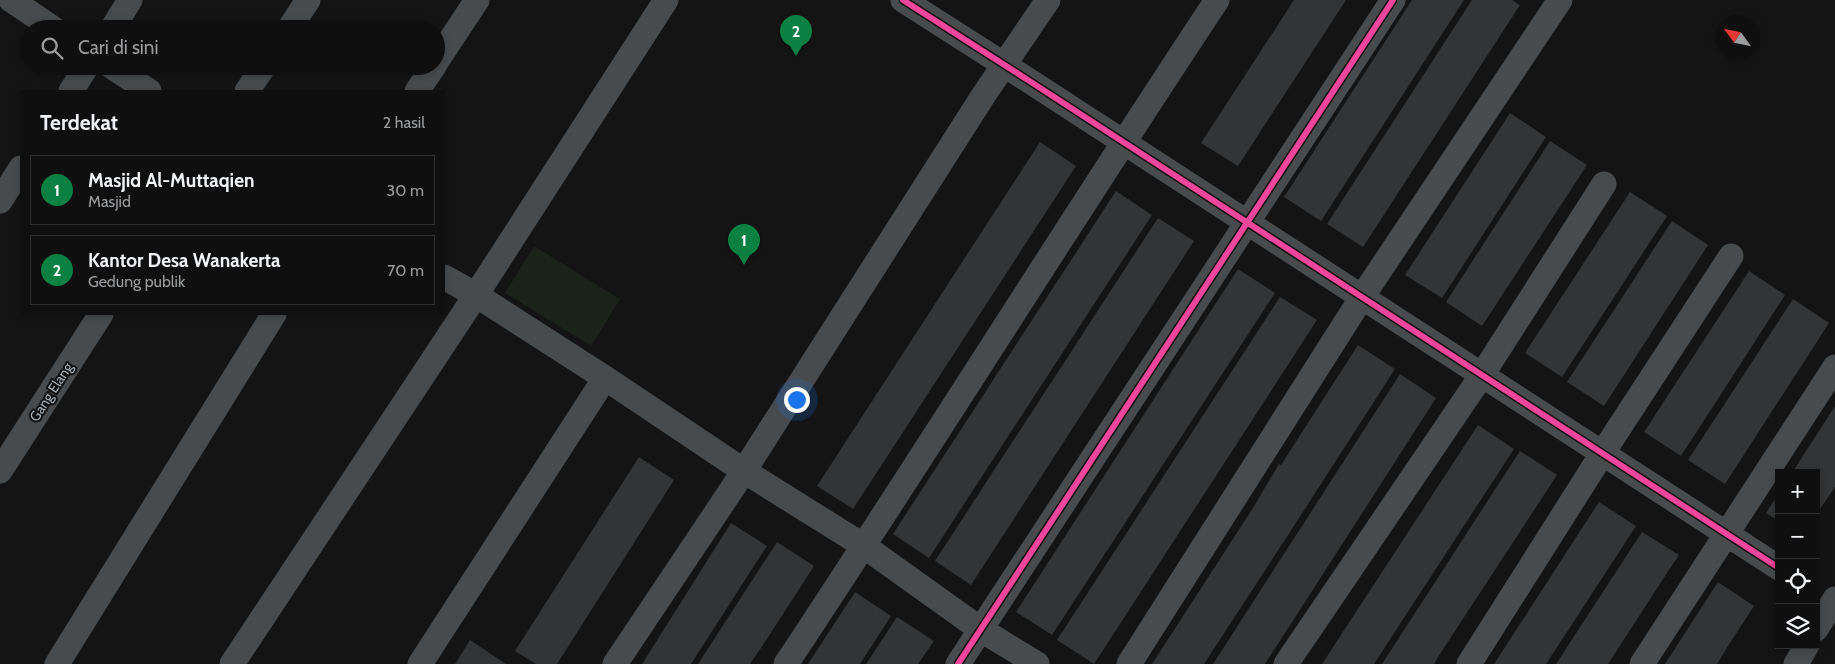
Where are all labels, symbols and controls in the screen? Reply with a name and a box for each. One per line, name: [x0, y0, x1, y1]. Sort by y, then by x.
pin: 2: [780, 15, 812, 56]
north arrow: [1715, 15, 1760, 60]
search box: [20, 20, 445, 75]
icon: search: [38, 34, 66, 62]
text: Cari di sini: [78, 36, 159, 59]
text: Terdekat: [40, 110, 118, 135]
text: 2 hasil: [383, 113, 425, 132]
text: Masjid Al-Muttaqien: [88, 169, 254, 192]
text: 1: [54, 181, 60, 200]
text: 30 m: [387, 181, 424, 200]
text: Masjid: [88, 192, 131, 211]
pin: 1: [728, 224, 760, 265]
text: Kantor Desa Wanakerta: [88, 249, 281, 272]
text: 2: [53, 261, 61, 280]
text: 70 m: [387, 261, 424, 280]
text: Gedung publik: [88, 272, 185, 291]
street label: Gang Elang: [25, 358, 77, 425]
your location: [784, 387, 810, 413]
map controls: [1775, 469, 1820, 649]
button: +: [1775, 469, 1820, 514]
button: −: [1775, 514, 1820, 559]
button: locate: [1775, 559, 1820, 604]
button: layers: [1775, 604, 1820, 649]

